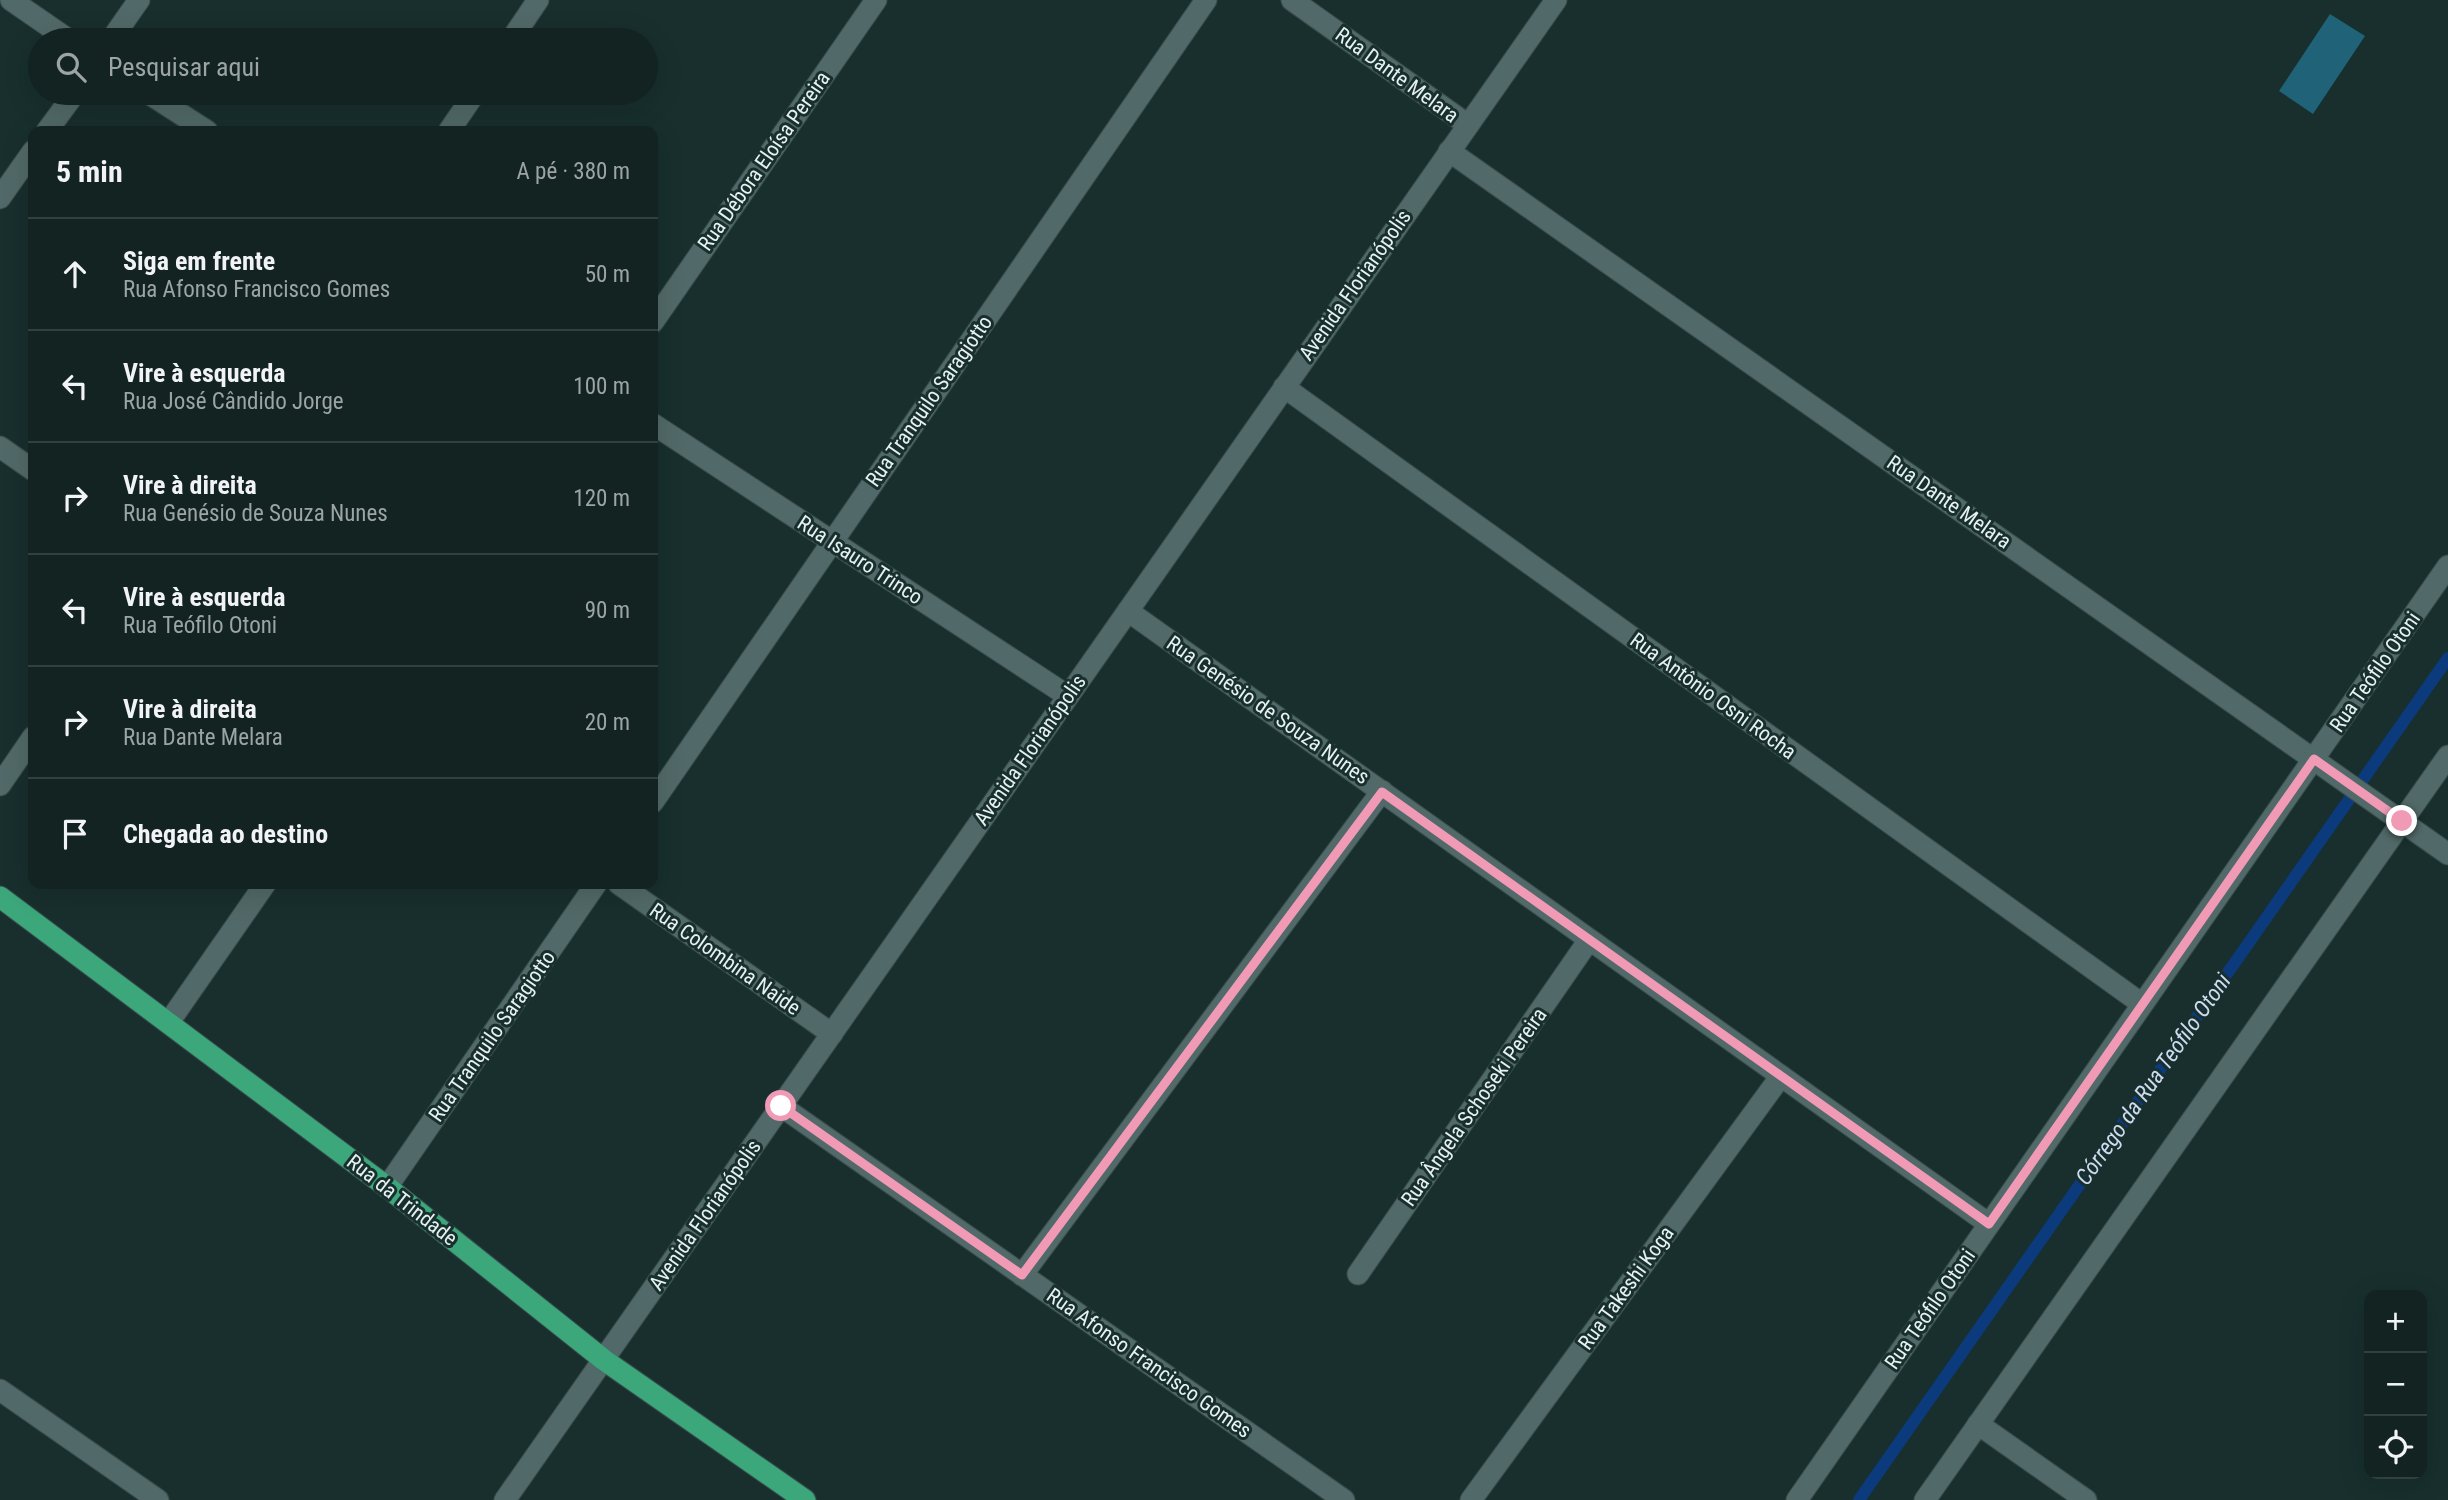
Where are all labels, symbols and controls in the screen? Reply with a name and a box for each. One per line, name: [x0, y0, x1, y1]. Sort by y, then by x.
street label: Rua Dante Melara: [1331, 22, 1463, 128]
search box: [28, 28, 658, 105]
icon: search: [52, 48, 90, 86]
text: Pesquisar aqui: [108, 52, 260, 82]
street label: Rua Débora Eloísa Pereira: [693, 67, 835, 255]
text: 5 min: [56, 154, 123, 189]
text: A pé · 380 m: [517, 158, 630, 185]
street label: Avenida Florianópolis: [1294, 205, 1416, 365]
text: Siga em frente: [123, 246, 275, 276]
icon: ahead: [56, 255, 94, 293]
text: 50 m: [585, 261, 630, 288]
text: Rua Afonso Francisco Gomes: [123, 276, 390, 303]
street label: Rua Tranquilo Saragiotto: [861, 311, 997, 491]
text: Vire à esquerda: [123, 358, 286, 388]
icon: left: [56, 367, 94, 405]
text: 100 m: [573, 373, 630, 400]
text: Rua José Cândido Jorge: [123, 388, 344, 415]
street label: Rua Dante Melara: [1882, 450, 2016, 554]
text: Vire à direita: [123, 470, 257, 500]
icon: right: [56, 479, 94, 517]
text: 120 m: [573, 485, 630, 512]
text: Rua Genésio de Souza Nunes: [123, 500, 388, 527]
street label: Rua Isauro Trinco: [793, 511, 927, 609]
text: Vire à esquerda: [123, 582, 286, 612]
icon: left: [56, 591, 94, 629]
text: 90 m: [585, 597, 630, 624]
street label: Rua Teófilo Otoni: [2325, 607, 2425, 737]
text: Rua Teófilo Otoni: [123, 612, 277, 639]
street label: Rua Antônio Osni Rocha: [1625, 628, 1801, 764]
street label: Rua Genésio de Souza Nunes: [1162, 631, 1374, 789]
street label: Avenida Florianópolis: [969, 670, 1091, 830]
text: Vire à direita: [123, 694, 257, 724]
icon: right: [56, 703, 94, 741]
text: 20 m: [585, 709, 630, 736]
text: Rua Dante Melara: [123, 724, 283, 751]
route end: [2386, 805, 2417, 836]
icon: arrive: [56, 815, 94, 853]
text: Chegada ao destino: [123, 819, 328, 849]
street label: Rua Colombina Naide: [645, 898, 805, 1020]
street label: Rua Tranquilo Saragiotto: [424, 946, 560, 1126]
water label: Córrego da Rua Teófilo Otoni: [2070, 968, 2237, 1190]
street label: Rua Ângela Schoseki Pereira: [1396, 1003, 1552, 1211]
route start: [765, 1090, 796, 1121]
street label: Avenida Florianópolis: [644, 1135, 766, 1295]
street label: Rua da Trindade: [342, 1149, 462, 1251]
street label: Rua Takeshi Koga: [1573, 1222, 1679, 1354]
street label: Rua Teófilo Otoni: [1880, 1244, 1980, 1374]
street label: Rua Afonso Francisco Gomes: [1042, 1283, 1256, 1443]
map controls: [2364, 1290, 2427, 1479]
button: +: [2364, 1290, 2427, 1353]
button: −: [2364, 1353, 2427, 1416]
button: locate: [2364, 1416, 2427, 1479]

